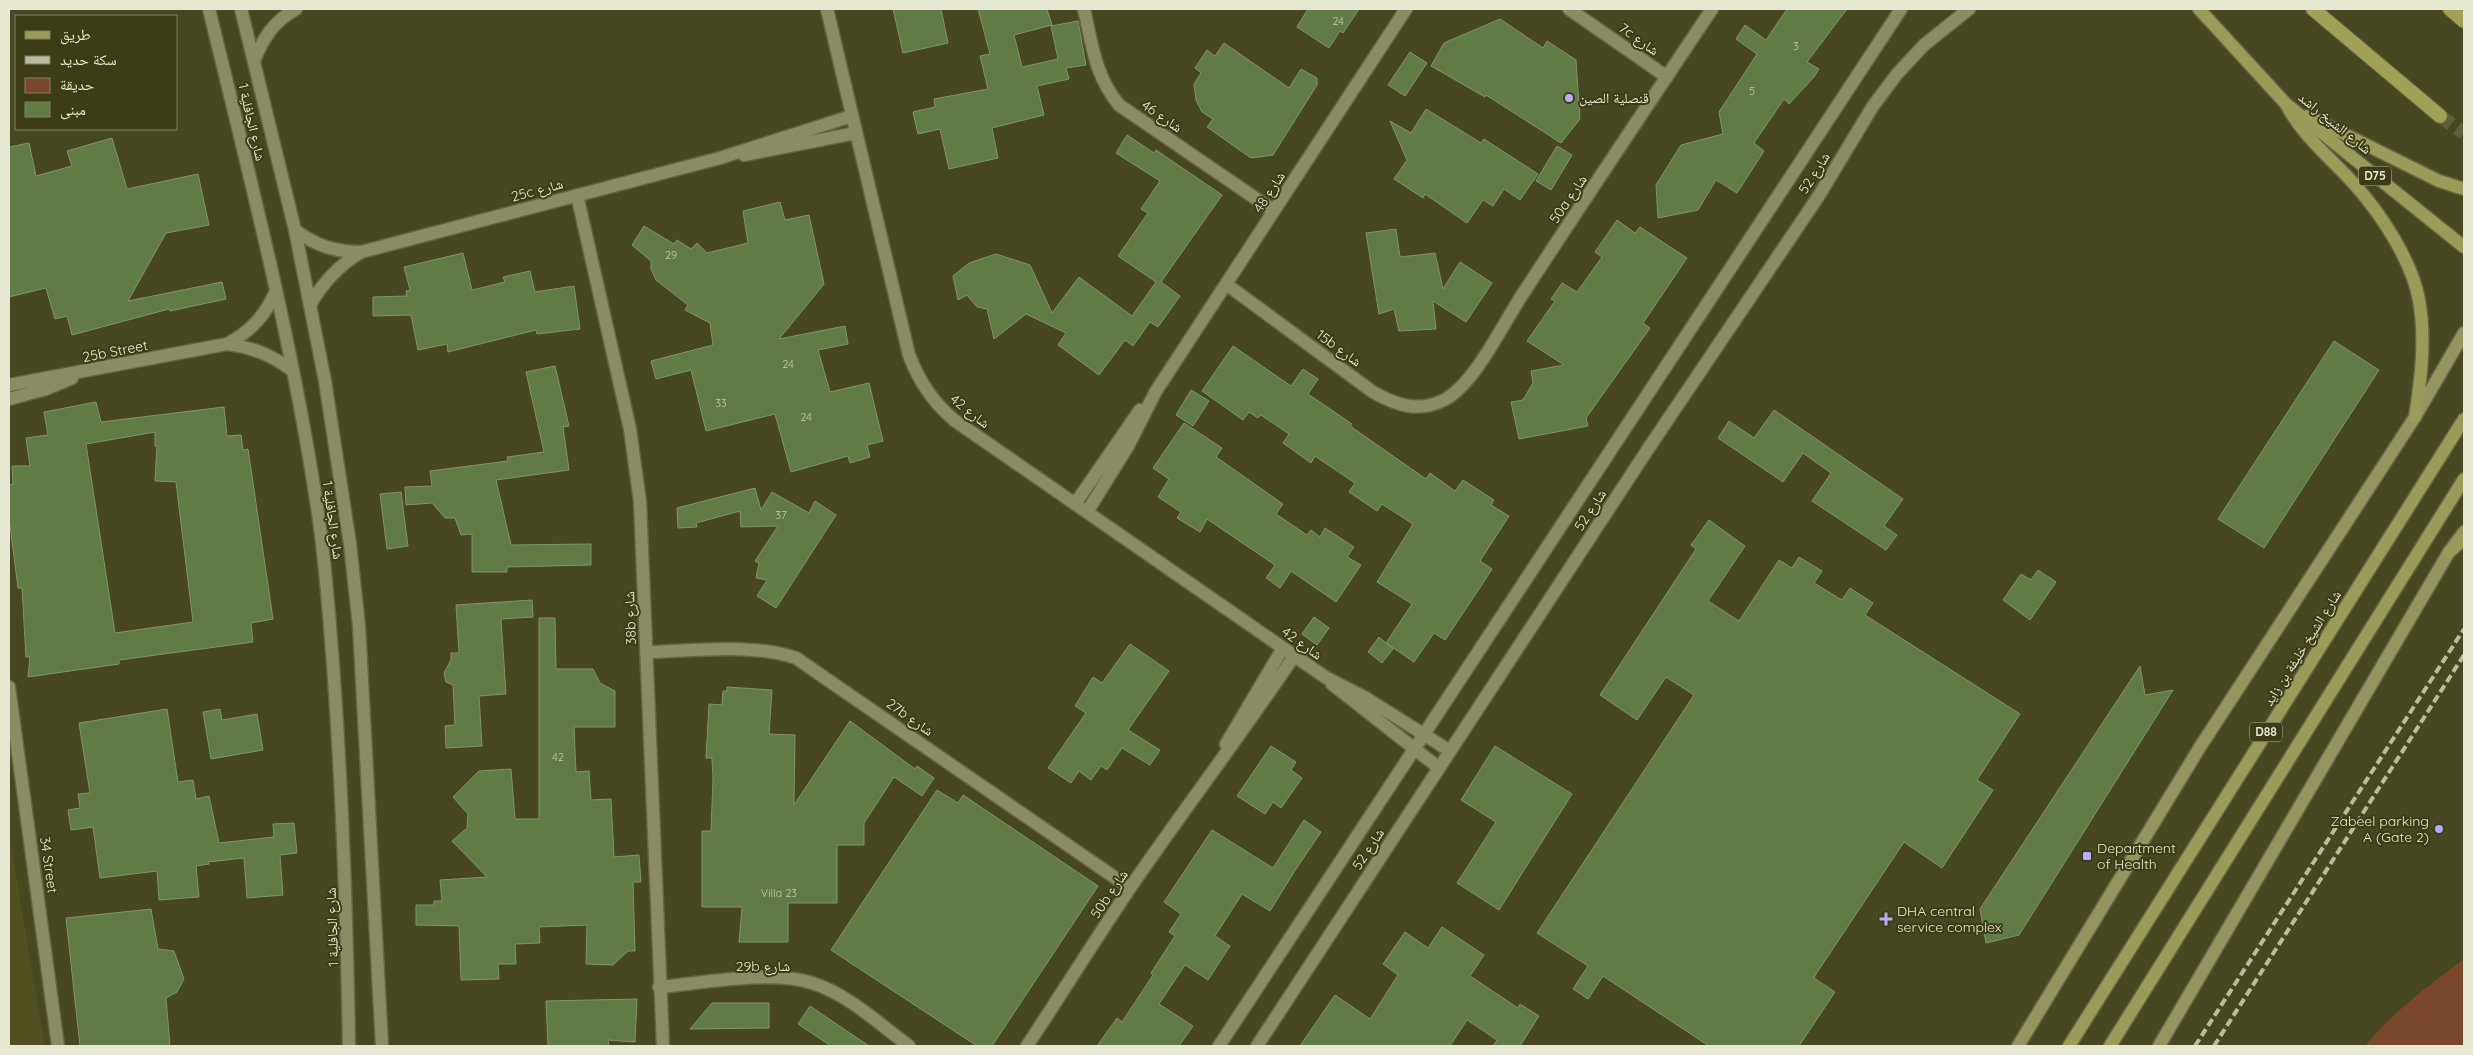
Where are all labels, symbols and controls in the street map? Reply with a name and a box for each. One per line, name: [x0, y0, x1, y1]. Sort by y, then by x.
house number: 24: [1332, 14, 1344, 28]
legend: [15, 15, 178, 130]
street label: 7c شارع: [1615, 19, 1663, 60]
text: طريق: [60, 25, 91, 45]
house number: 3: [1793, 39, 1799, 53]
text: سكة حديد: [60, 50, 117, 69]
text: حديقة: [60, 75, 95, 94]
street label: شارع الجافلية 1: [233, 81, 270, 163]
house number: 5: [1749, 84, 1755, 98]
street label: شارع الشيخ راشد: [2294, 88, 2375, 159]
place label: قنصلية الصين: [1579, 89, 1649, 107]
marker: قنصلية الصين: [1563, 92, 1575, 104]
street label: شارع 46: [1138, 96, 1186, 137]
text: مبنى: [60, 100, 86, 120]
street label: شارع 52: [1794, 149, 1835, 198]
road number: D75: [2359, 167, 2391, 186]
street label: شارع 48: [1249, 168, 1290, 216]
street label: 50a شارع: [1545, 171, 1592, 227]
street label: 25c شارع: [509, 174, 565, 207]
house number: 29: [665, 248, 677, 262]
street label: 15b شارع: [1312, 326, 1365, 371]
street label: 25b Street: [81, 336, 149, 366]
house number: 24: [782, 357, 794, 371]
street label: شارع 42: [946, 390, 993, 433]
house number: 33: [715, 396, 727, 410]
house number: 24: [800, 410, 812, 424]
street label: شارع الجافلية 1: [318, 479, 347, 561]
street label: شارع 52: [1570, 486, 1611, 535]
house number: 37: [775, 508, 787, 522]
street label: شارع الشيخ خليفة بن زايد: [2259, 587, 2346, 710]
street label: 38b شارع: [620, 591, 641, 645]
street label: شارع 42: [1278, 623, 1326, 664]
street label: 27b شارع: [882, 694, 937, 741]
road number: D88: [2250, 722, 2282, 742]
house number: 42: [552, 750, 564, 764]
place label: Zabeel parking A (Gate 2): [2330, 812, 2429, 846]
marker: Zabeel parking A (Gate 2): [2433, 823, 2445, 835]
street label: شارع 52: [1348, 825, 1389, 874]
street label: 34 Street: [36, 836, 62, 895]
place label: Department of Health: [2097, 839, 2176, 873]
marker: Department of Health: [2081, 850, 2093, 862]
street label: 50b شارع: [1086, 866, 1133, 922]
house number: Villa 23: [761, 886, 797, 900]
street label: شارع الجافلية 1: [322, 887, 343, 967]
place label: DHA central service complex: [1897, 902, 2002, 936]
marker: DHA central service complex: [1879, 912, 1893, 926]
street label: 29b شارع: [736, 957, 790, 976]

